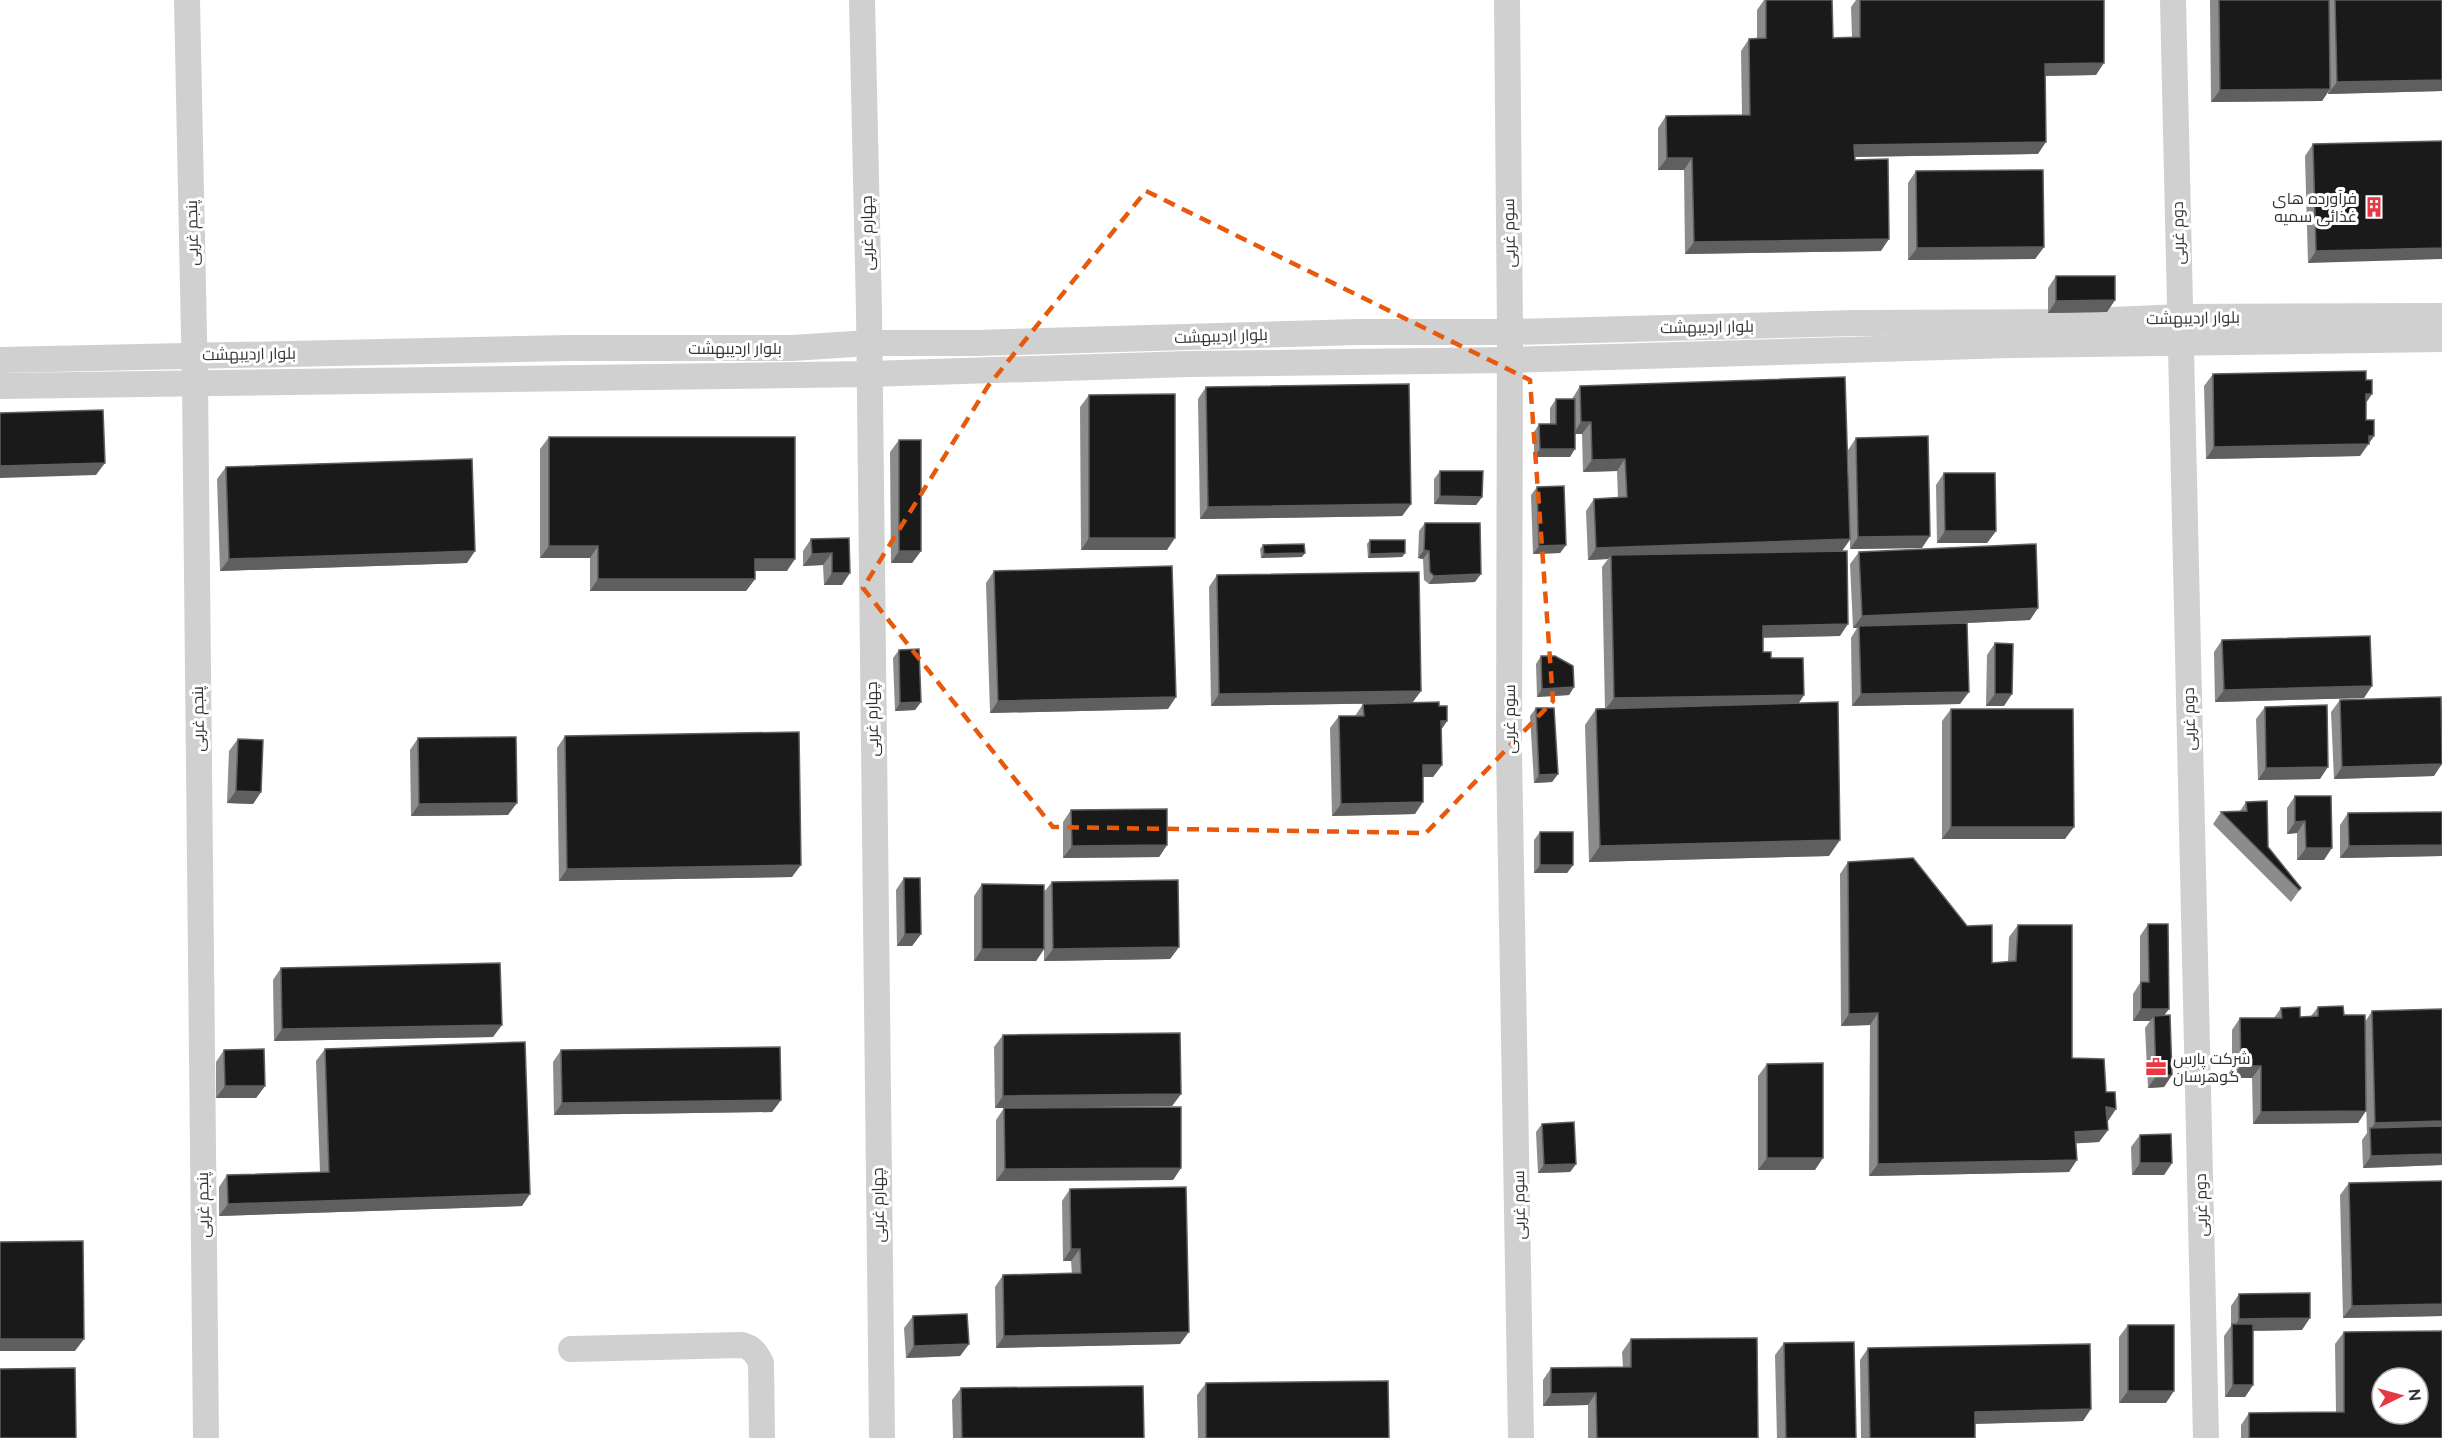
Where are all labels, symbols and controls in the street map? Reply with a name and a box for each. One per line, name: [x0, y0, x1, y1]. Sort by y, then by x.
place label: فرآورده های غذائی سمیه: [2272, 189, 2357, 227]
street label: چهارم غربی: [857, 195, 879, 271]
building icon: فرآورده های غذائی سمیه: [2362, 195, 2386, 219]
street label: سوم غربی: [1499, 198, 1521, 268]
street label: پنجم غربی: [182, 199, 204, 266]
street label: دوم غربی: [2168, 201, 2190, 265]
street label: بلوار اردیبهشت: [2146, 308, 2240, 329]
street label: بلوار اردیبهشت: [1660, 317, 1754, 338]
street label: بلوار اردیبهشت: [1174, 325, 1268, 348]
street label: بلوار اردیبهشت: [688, 339, 782, 359]
street label: بلوار اردیبهشت: [202, 344, 296, 365]
street label: چهارم غربی: [862, 681, 884, 757]
street label: سوم غربی: [1500, 684, 1521, 754]
street label: پنجم غربی: [188, 685, 210, 752]
street label: دوم غربی: [2179, 687, 2201, 751]
place label: شرکت پارس گوهرسان: [2173, 1049, 2251, 1087]
office icon: شرکت پارس گوهرسان: [2144, 1055, 2168, 1079]
street label: چهارم غربی: [868, 1167, 890, 1243]
street label: سوم غربی: [1509, 1170, 1531, 1240]
street label: پنجم غربی: [193, 1171, 215, 1238]
street label: دوم غربی: [2191, 1173, 2213, 1237]
north arrow: [2370, 1366, 2430, 1426]
text: N: [2404, 1388, 2424, 1402]

